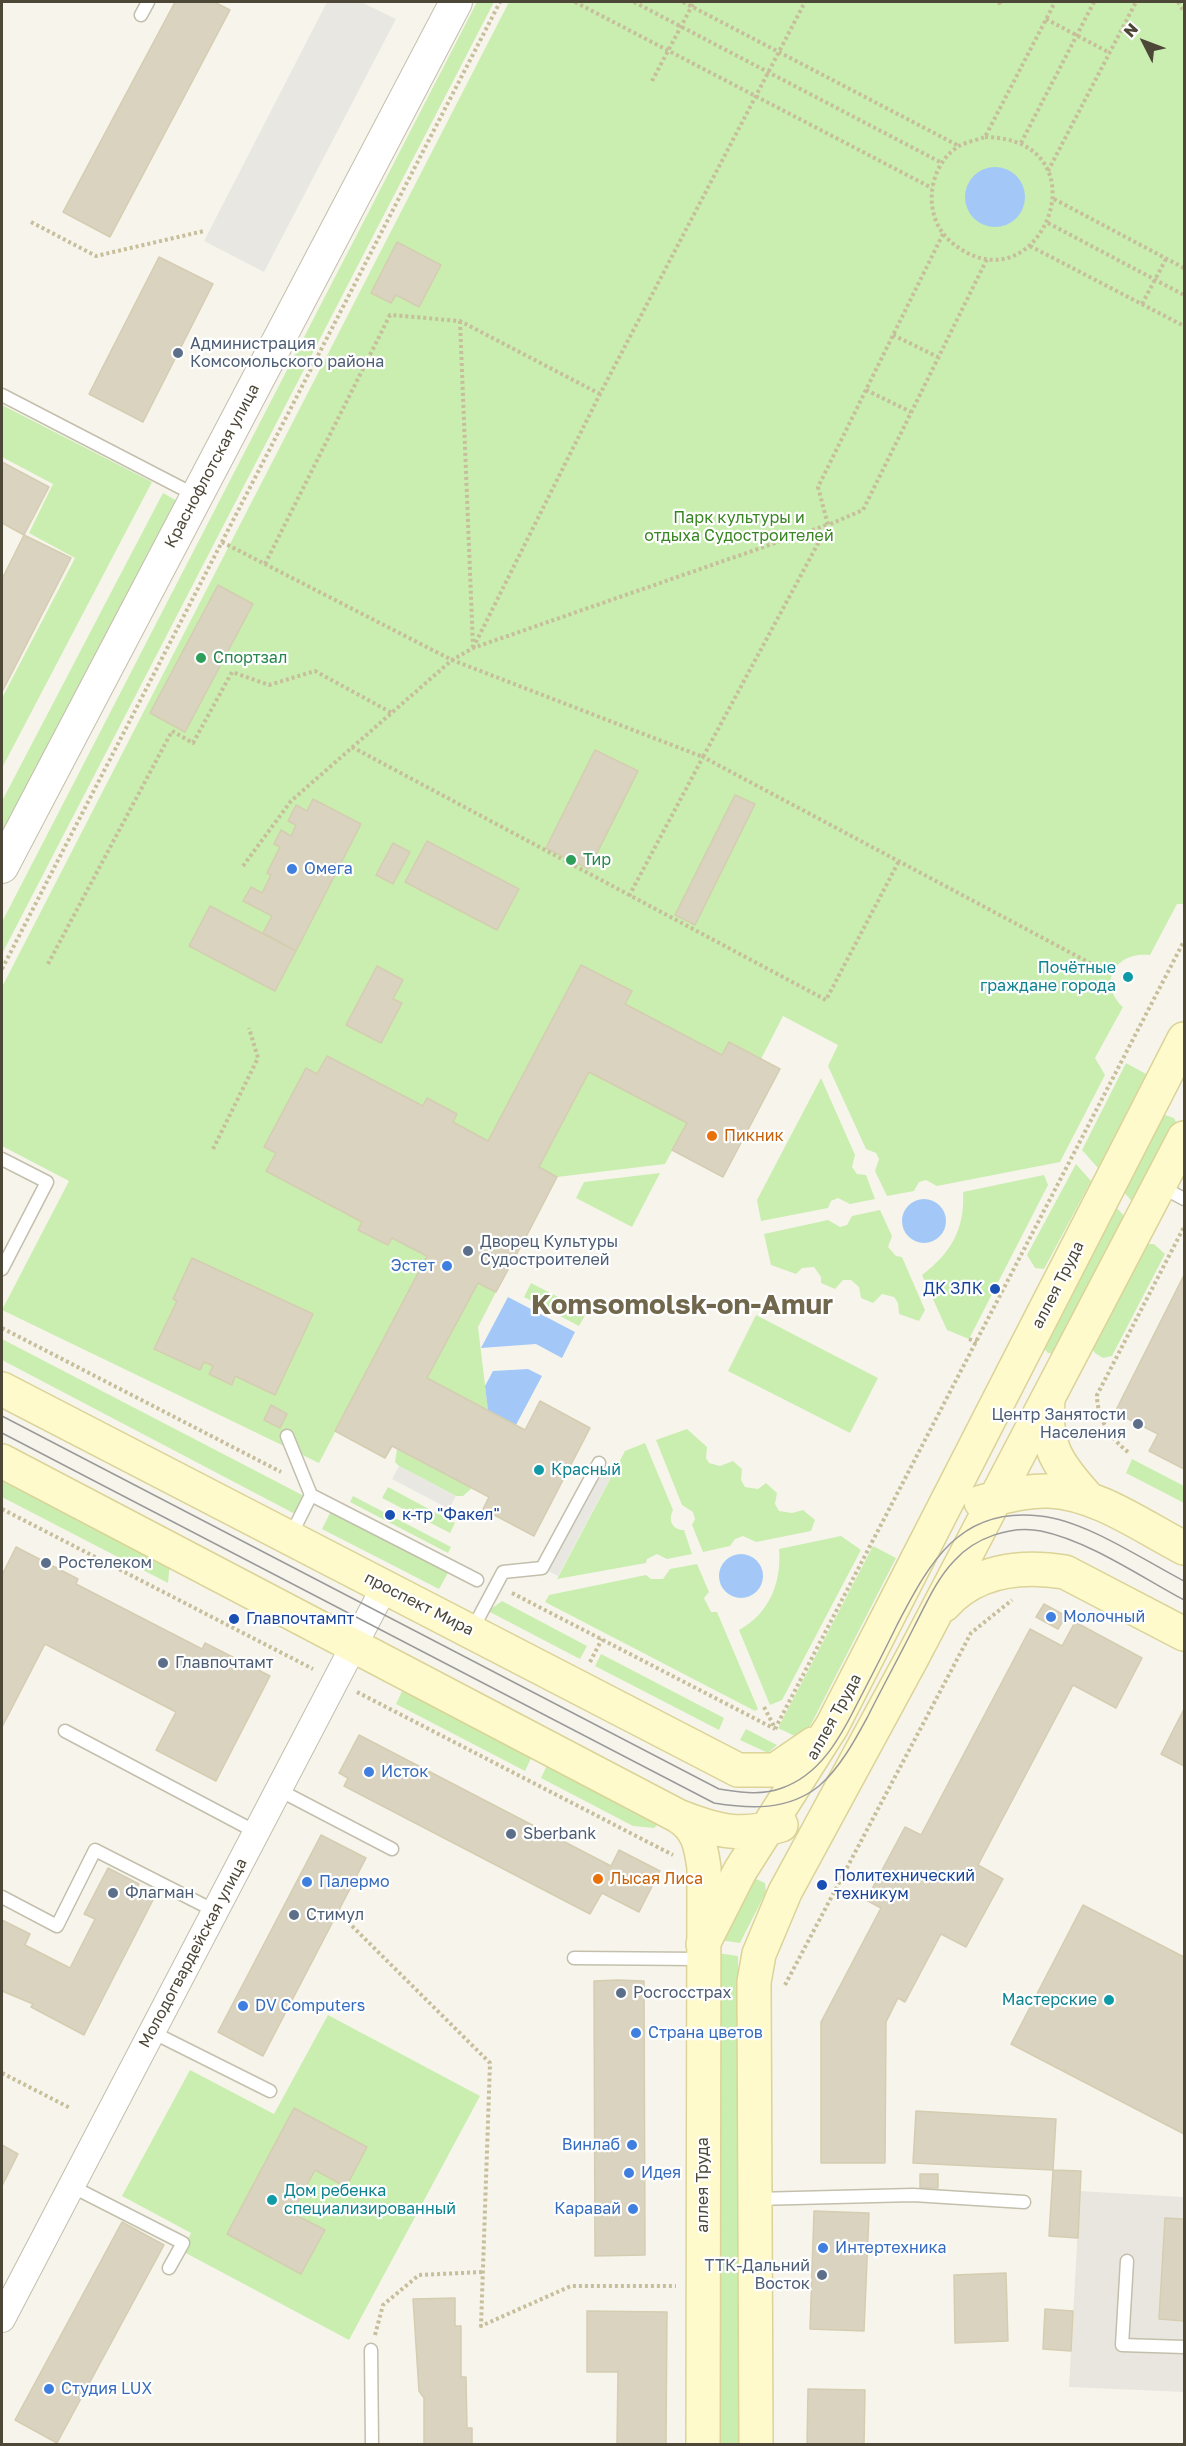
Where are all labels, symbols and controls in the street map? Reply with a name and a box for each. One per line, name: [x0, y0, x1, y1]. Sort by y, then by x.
north arrow: [1114, 12, 1174, 72]
text: N: [1119, 19, 1142, 41]
place label: Администрация Комсомольского района: [190, 334, 384, 372]
marker: Администрация Комсомольского района: [171, 346, 185, 360]
street label: Краснофлотская улица: [161, 381, 263, 551]
park label: Парк культуры и отдыха Судостроителей: [644, 508, 834, 546]
place label: Спортзал: [213, 648, 287, 668]
marker: Спортзал: [194, 651, 208, 665]
place label: Тир: [583, 850, 611, 870]
marker: Тир: [564, 853, 578, 867]
place label: Омега: [304, 859, 353, 879]
marker: Омега: [285, 862, 299, 876]
place label: Почётные граждане города: [980, 958, 1116, 996]
marker: Почётные граждане города: [1121, 970, 1135, 984]
place label: Пикник: [724, 1126, 784, 1146]
marker: Пикник: [705, 1129, 719, 1143]
place label: Дворец Культуры Судостроителей: [480, 1232, 618, 1270]
street label: аллея Труда: [1028, 1238, 1088, 1332]
marker: Дворец Культуры Судостроителей: [461, 1244, 475, 1258]
place label: Эстет: [391, 1256, 435, 1276]
marker: Эстет: [440, 1259, 454, 1273]
place label: ДК ЗЛК: [923, 1279, 983, 1299]
marker: ДК ЗЛК: [988, 1282, 1002, 1296]
district label: Komsomolsk-on-Amur: [531, 1288, 833, 1322]
place label: Центр Занятости Населения: [991, 1405, 1126, 1443]
marker: Центр Занятости Населения: [1131, 1417, 1145, 1431]
place label: Красный: [551, 1460, 621, 1480]
marker: Красный: [532, 1463, 546, 1477]
place label: к-тр "Факел": [402, 1505, 500, 1525]
marker: к-тр "Факел": [383, 1508, 397, 1522]
place label: Ростелеком: [58, 1553, 152, 1573]
marker: Ростелеком: [39, 1556, 53, 1570]
street label: проспект Мира: [361, 1568, 477, 1640]
place label: Молочный: [1063, 1607, 1145, 1627]
place label: Главпочтампт: [246, 1609, 354, 1629]
marker: Молочный: [1044, 1610, 1058, 1624]
marker: Главпочтампт: [227, 1612, 241, 1626]
place label: Главпочтамт: [175, 1653, 274, 1673]
marker: Главпочтамт: [156, 1656, 170, 1670]
street label: аллея Труда: [802, 1671, 866, 1763]
place label: Исток: [381, 1762, 428, 1782]
marker: Исток: [362, 1765, 376, 1779]
place label: Sberbank: [523, 1824, 596, 1844]
marker: Sberbank: [504, 1827, 518, 1841]
street label: Молодогвардейская улица: [135, 1855, 251, 2051]
place label: Политехнический техникум: [834, 1866, 975, 1904]
place label: Лысая Лиса: [610, 1869, 703, 1889]
place label: Палермо: [319, 1872, 390, 1892]
marker: Лысая Лиса: [591, 1872, 605, 1886]
marker: Палермо: [300, 1875, 314, 1889]
marker: Политехнический техникум: [815, 1878, 829, 1892]
place label: Флагман: [125, 1883, 194, 1903]
marker: Флагман: [106, 1886, 120, 1900]
place label: Стимул: [306, 1905, 364, 1925]
marker: Стимул: [287, 1908, 301, 1922]
place label: Росгосстрах: [633, 1983, 731, 2003]
marker: Росгосстрах: [614, 1986, 628, 2000]
place label: Мастерские: [1002, 1990, 1097, 2010]
marker: Мастерские: [1102, 1993, 1116, 2007]
place label: DV Computers: [255, 1996, 365, 2016]
marker: DV Computers: [236, 1999, 250, 2013]
place label: Страна цветов: [648, 2023, 763, 2043]
marker: Страна цветов: [629, 2026, 643, 2040]
place label: Винлаб: [562, 2135, 620, 2155]
street label: аллея Труда: [693, 2137, 713, 2233]
marker: Винлаб: [625, 2138, 639, 2152]
place label: Идея: [641, 2163, 681, 2183]
marker: Идея: [622, 2166, 636, 2180]
place label: Дом ребенка специализированный: [284, 2181, 456, 2219]
marker: Дом ребенка специализированный: [265, 2193, 279, 2207]
place label: Каравай: [554, 2199, 621, 2219]
marker: Каравай: [626, 2202, 640, 2216]
place label: Интертехника: [835, 2238, 947, 2258]
marker: Интертехника: [816, 2241, 830, 2255]
place label: ТТК-Дальний Восток: [704, 2256, 810, 2294]
marker: ТТК-Дальний Восток: [815, 2268, 829, 2282]
place label: Студия LUX: [61, 2379, 152, 2399]
marker: Студия LUX: [42, 2382, 56, 2396]

